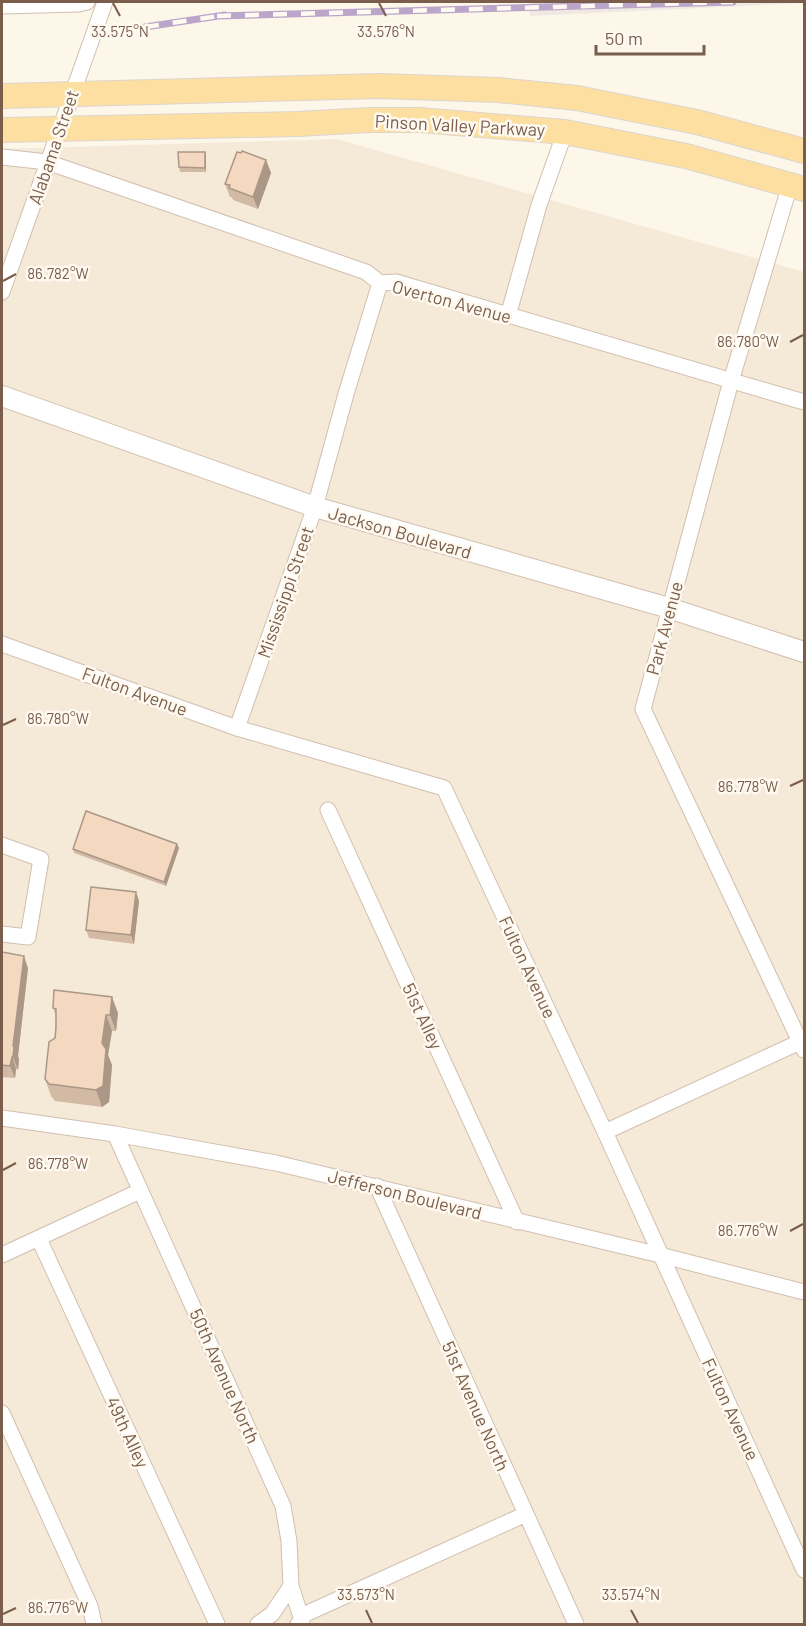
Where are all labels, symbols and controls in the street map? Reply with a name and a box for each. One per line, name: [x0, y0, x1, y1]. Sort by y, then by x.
scale bar: [596, 18, 704, 56]
text: 33.575°N: [91, 22, 149, 40]
text: 33.576°N: [357, 22, 415, 40]
text: 50 m: [605, 27, 643, 49]
street label: Alabama Street: [23, 87, 83, 207]
street label: Pinson Valley Parkway: [374, 110, 546, 140]
text: 86.782°W: [27, 264, 89, 282]
street label: Overton Avenue: [390, 275, 514, 327]
text: 86.780°W: [717, 332, 779, 350]
street label: Jackson Boulevard: [326, 501, 474, 563]
street label: Mississippi Street: [252, 523, 318, 661]
street label: Park Avenue: [641, 579, 687, 677]
street label: Fulton Avenue: [79, 662, 191, 720]
text: 86.780°W: [27, 709, 89, 727]
text: 86.778°W: [718, 777, 778, 795]
street label: Fulton Avenue: [495, 912, 561, 1022]
street label: 51st Alley: [398, 979, 448, 1053]
text: 86.778°W: [28, 1154, 88, 1172]
street label: Jefferson Boulevard: [326, 1164, 484, 1224]
text: 86.776°W: [718, 1221, 778, 1239]
street label: 50th Avenue North: [185, 1305, 265, 1447]
street label: 51st Avenue North: [438, 1338, 514, 1474]
street label: Fulton Avenue: [698, 1354, 764, 1464]
street label: 49th Alley: [102, 1393, 154, 1471]
text: 33.573°N: [337, 1585, 395, 1603]
text: 33.574°N: [602, 1585, 660, 1603]
text: 86.776°W: [28, 1598, 88, 1616]

